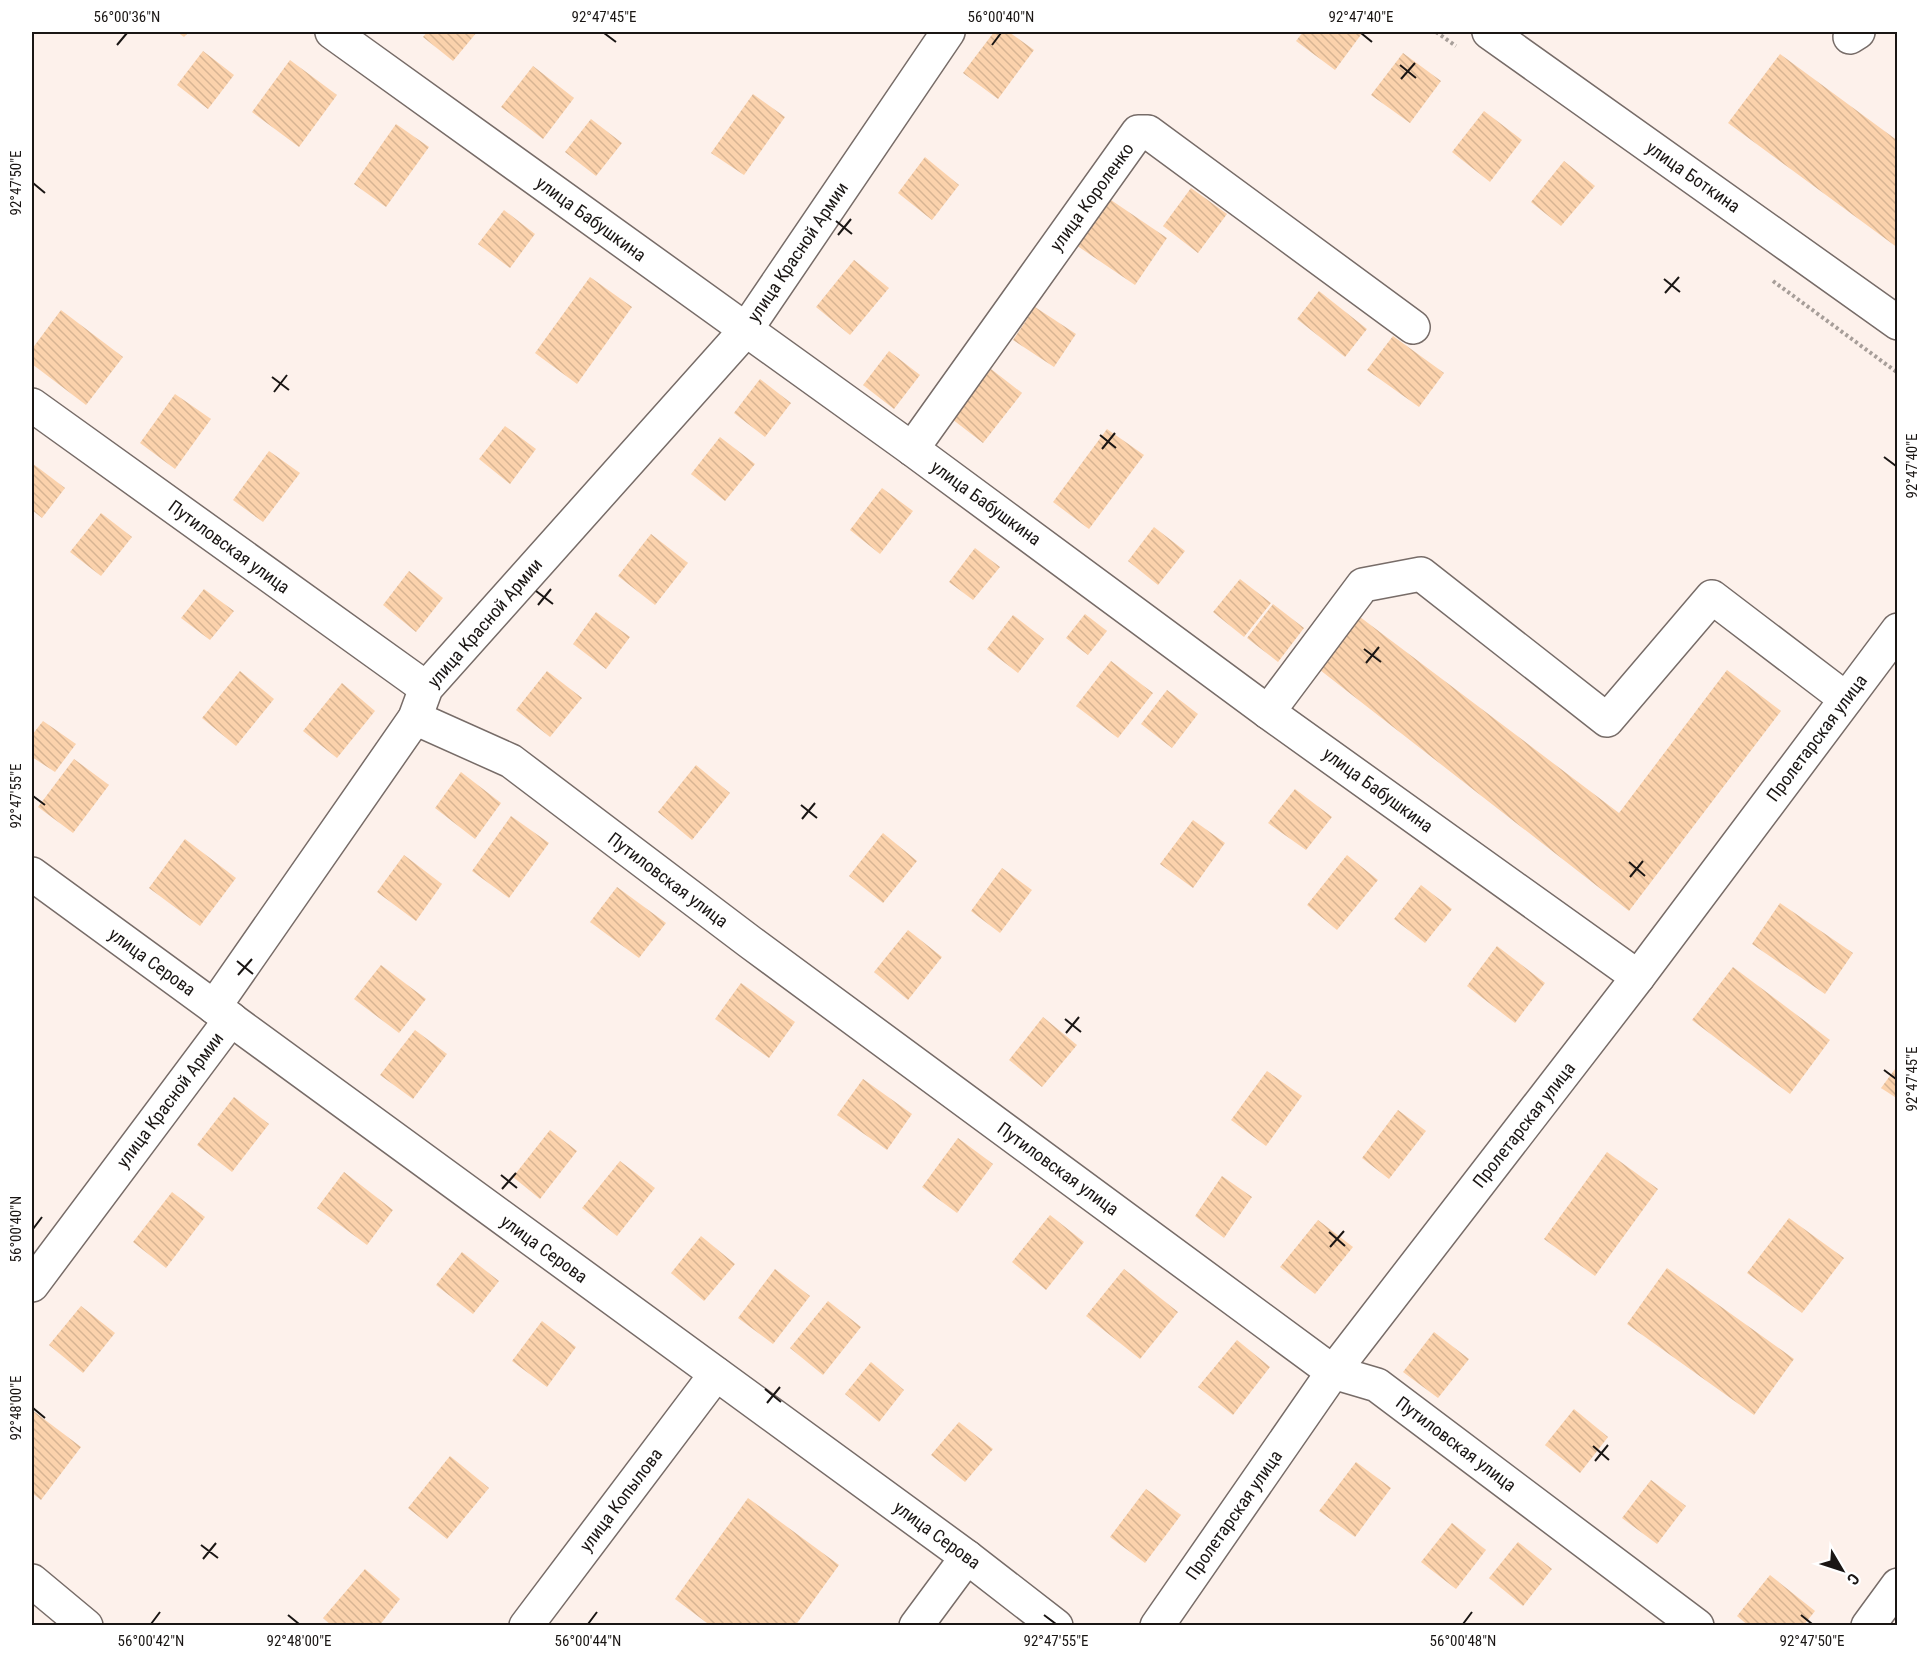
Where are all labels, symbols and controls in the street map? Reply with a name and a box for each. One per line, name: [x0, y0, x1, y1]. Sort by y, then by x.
text: 56°00'36"N: [94, 8, 160, 26]
text: 92°47'45"E: [572, 8, 636, 26]
text: 56°00'40"N: [968, 8, 1034, 26]
text: 92°47'40"E: [1329, 8, 1393, 26]
street label: улица Боткина: [1642, 137, 1744, 217]
street label: улица Короленко: [1045, 139, 1138, 255]
text: 92°47'50"E: [7, 151, 25, 215]
street label: улица Бабушкина: [532, 172, 650, 266]
street label: улица Красной Армии: [743, 178, 852, 326]
text: 92°47'40"E: [1903, 434, 1921, 498]
street label: улица Бабушкина: [927, 456, 1045, 550]
street label: Путиловская улица: [165, 496, 294, 598]
street label: улица Красной Армии: [423, 554, 546, 691]
street label: Пролетарская улица: [1762, 670, 1871, 805]
street label: улица Бабушкина: [1319, 743, 1437, 837]
text: 92°47'55"E: [7, 764, 25, 828]
street label: Путиловская улица: [604, 828, 732, 932]
street label: улица Серова: [105, 923, 200, 1000]
street label: улица Красной Армии: [112, 1028, 227, 1172]
text: 92°47'45"E: [1903, 1047, 1921, 1111]
street label: Пролетарская улица: [1468, 1058, 1579, 1192]
street label: Путиловская улица: [994, 1118, 1123, 1220]
text: 56°00'40"N: [7, 1196, 25, 1262]
street label: улица Серова: [497, 1210, 592, 1287]
text: 92°48'00"E: [7, 1376, 25, 1440]
street label: Путиловская улица: [1392, 1392, 1520, 1496]
street label: улица Копылова: [575, 1444, 666, 1555]
street label: Пролетарская улица: [1181, 1446, 1286, 1584]
street label: улица Серова: [890, 1496, 985, 1573]
north arrow: [1812, 1540, 1872, 1600]
text: С: [1843, 1570, 1864, 1589]
text: 56°00'42"N: [118, 1632, 184, 1650]
text: 92°48'00"E: [267, 1632, 331, 1650]
text: 56°00'44"N: [555, 1632, 621, 1650]
text: 92°47'55"E: [1024, 1632, 1088, 1650]
text: 56°00'48"N: [1430, 1632, 1496, 1650]
text: 92°47'50"E: [1780, 1632, 1844, 1650]

